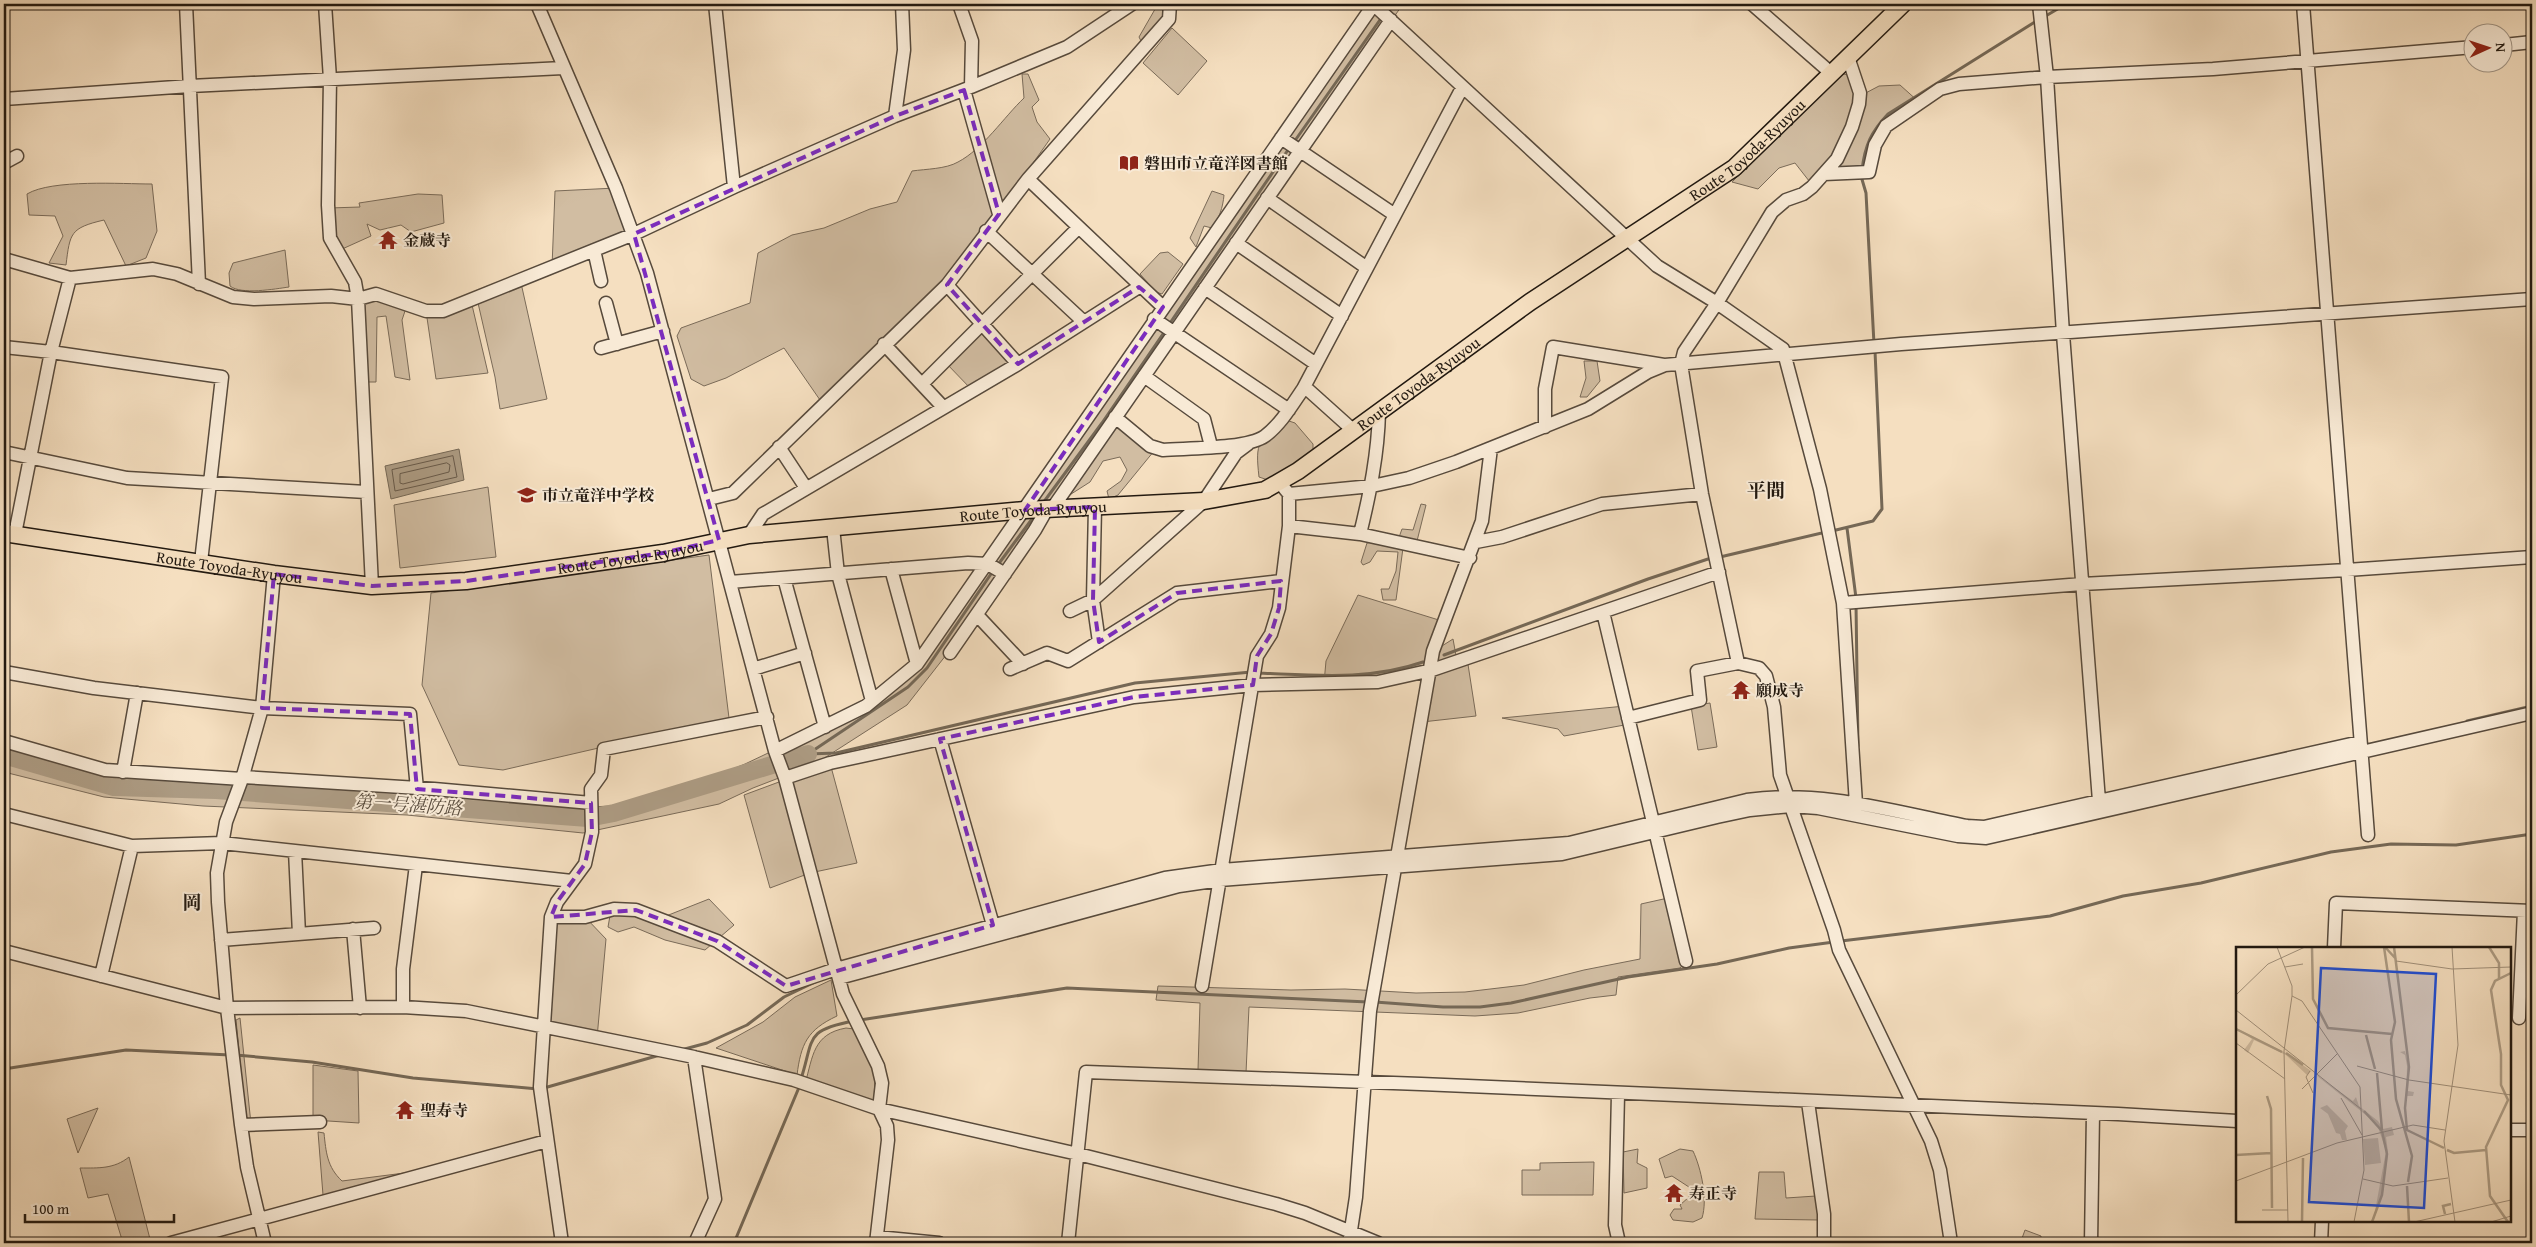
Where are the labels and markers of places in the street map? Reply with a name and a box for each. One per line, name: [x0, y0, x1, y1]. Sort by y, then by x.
place label: 磐田市立竜洋図書館: [1144, 151, 1288, 175]
library icon: 磐田市立竜洋図書館: [1118, 152, 1140, 174]
place label: 金蔵寺: [403, 228, 451, 252]
temple icon: 金蔵寺: [377, 229, 399, 251]
place label: 市立竜洋中学校: [542, 483, 655, 507]
school or university icon: 市立竜洋中学校: [516, 484, 538, 506]
place label: 願成寺: [1756, 678, 1804, 702]
temple icon: 願成寺: [1730, 679, 1752, 701]
place label: 聖寿寺: [420, 1098, 468, 1122]
temple icon: 聖寿寺: [394, 1099, 416, 1121]
place label: 寿正寺: [1689, 1181, 1737, 1205]
temple icon: 寿正寺: [1663, 1182, 1685, 1204]

